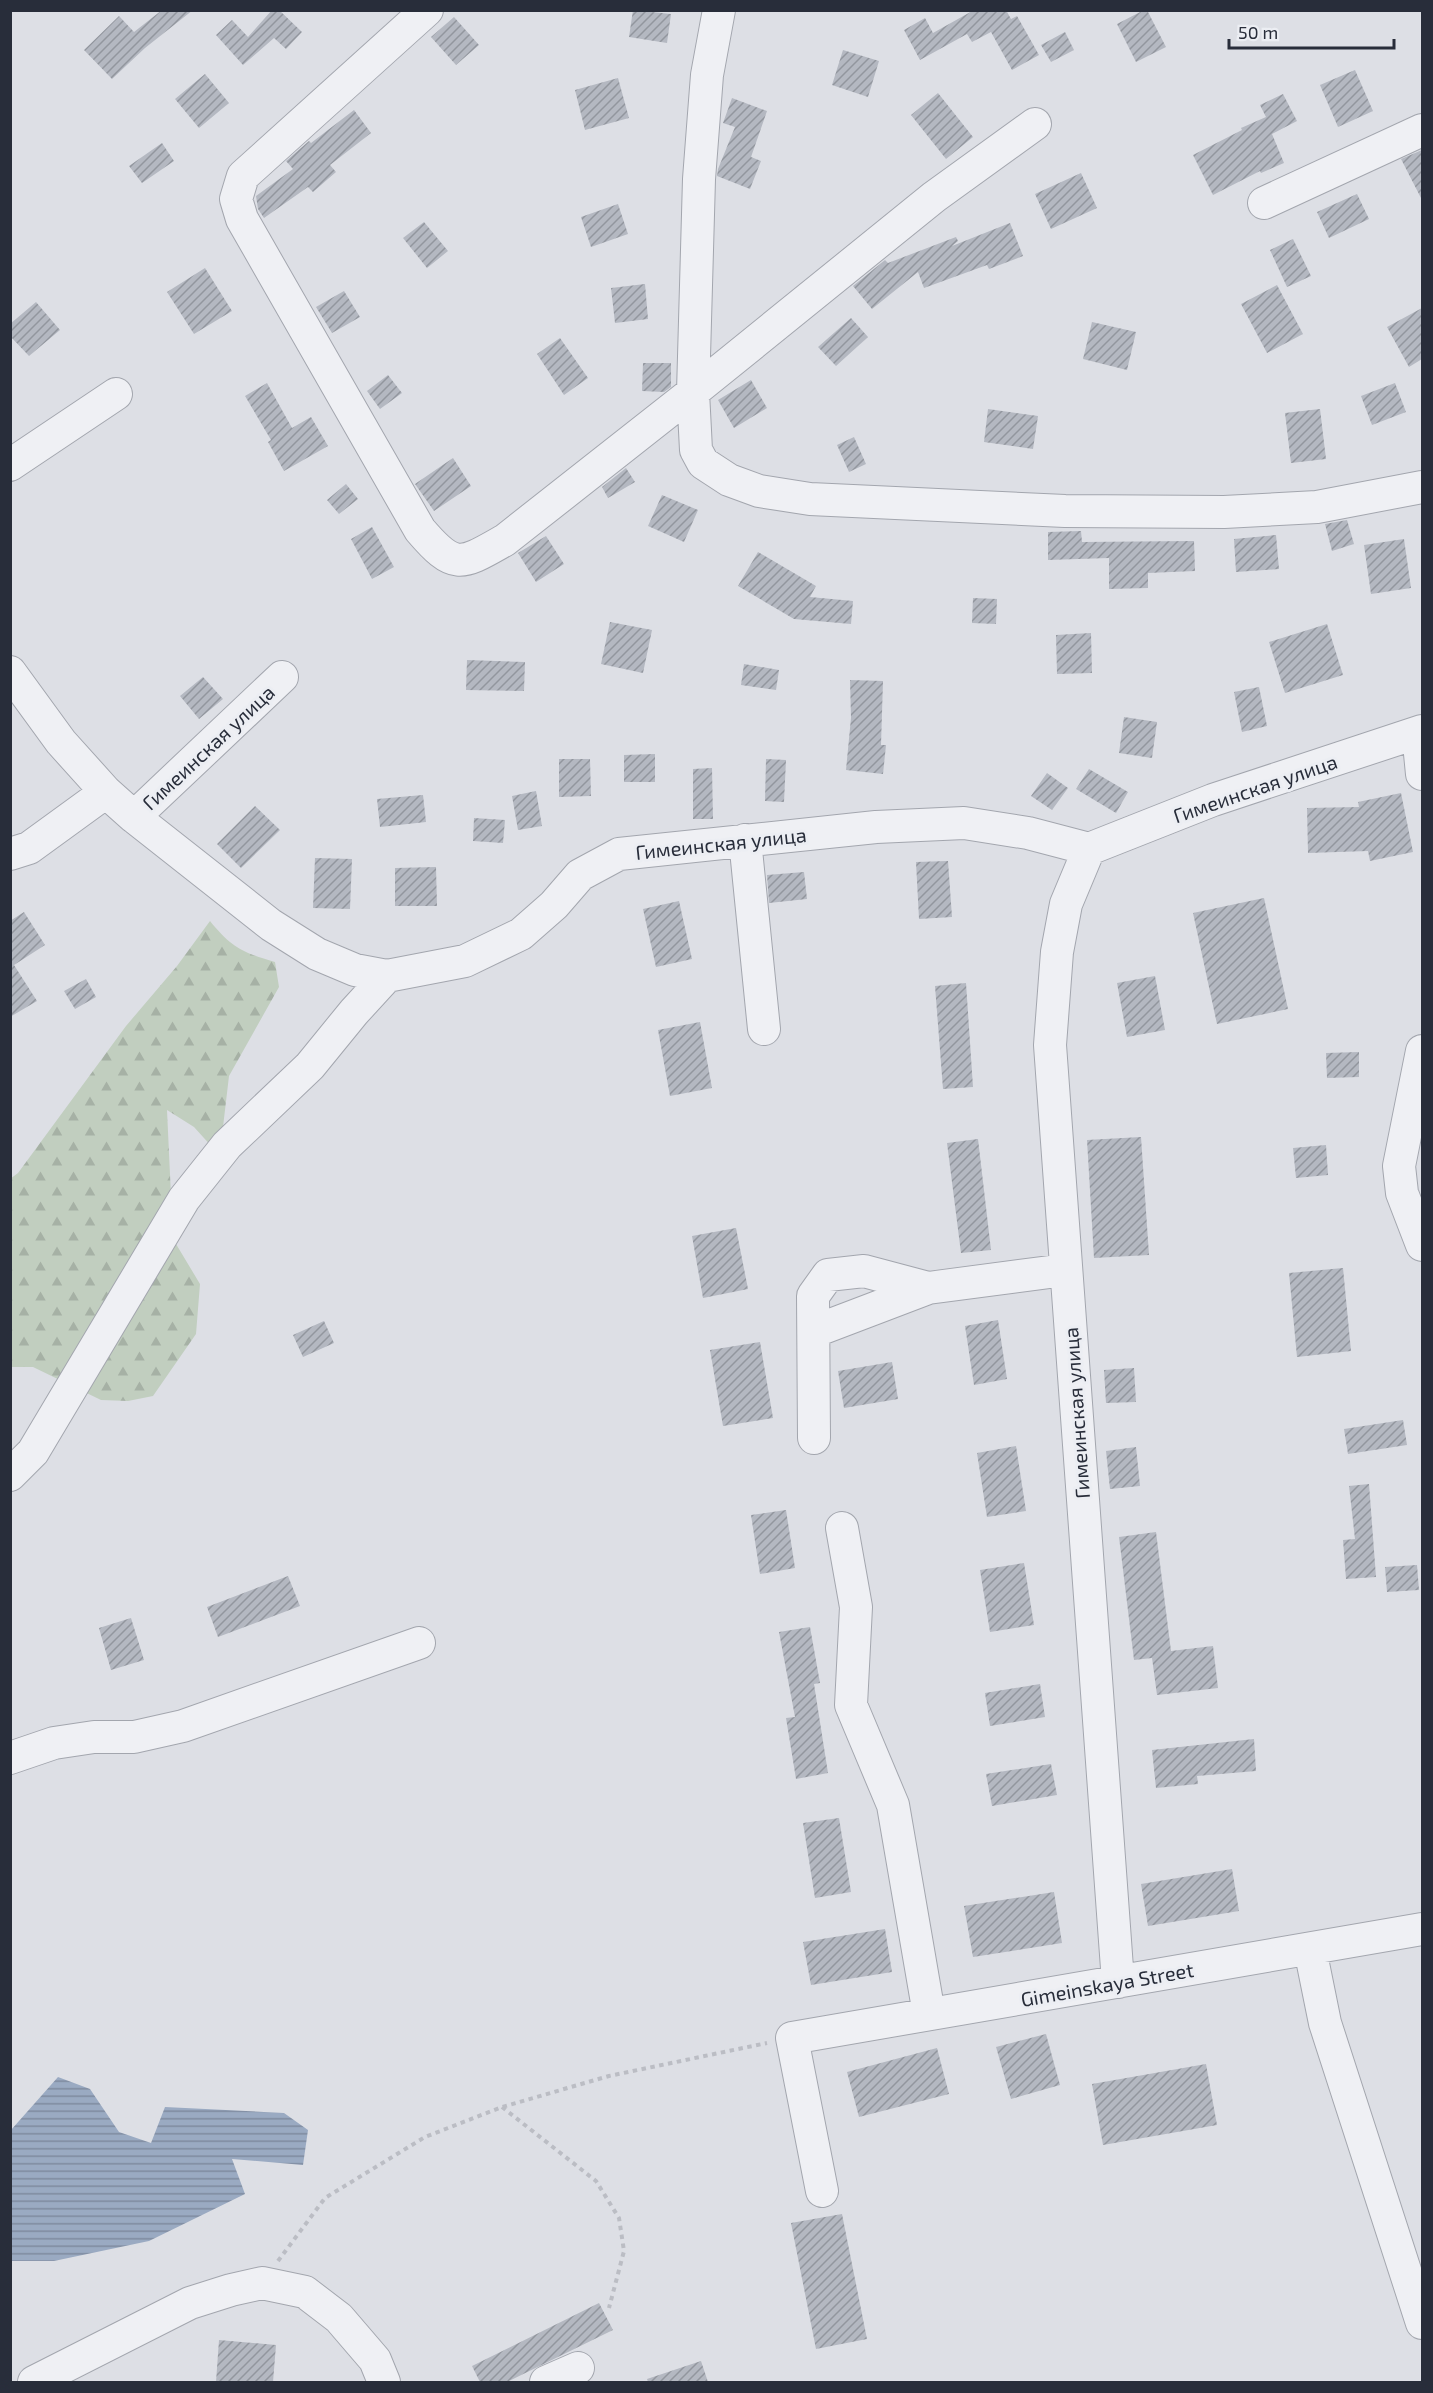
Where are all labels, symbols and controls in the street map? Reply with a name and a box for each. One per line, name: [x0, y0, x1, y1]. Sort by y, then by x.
scale bar: [1229, 12, 1394, 50]
text: 50 m: [1238, 21, 1278, 43]
street label: Гимеинская улица: [137, 680, 280, 815]
street label: Гимеинская улица: [1170, 749, 1341, 828]
street label: Гимеинская улица: [634, 822, 808, 865]
street label: Гимеинская улица: [1058, 1326, 1095, 1500]
street label: Gimeinskaya Street: [1019, 1957, 1196, 2011]

